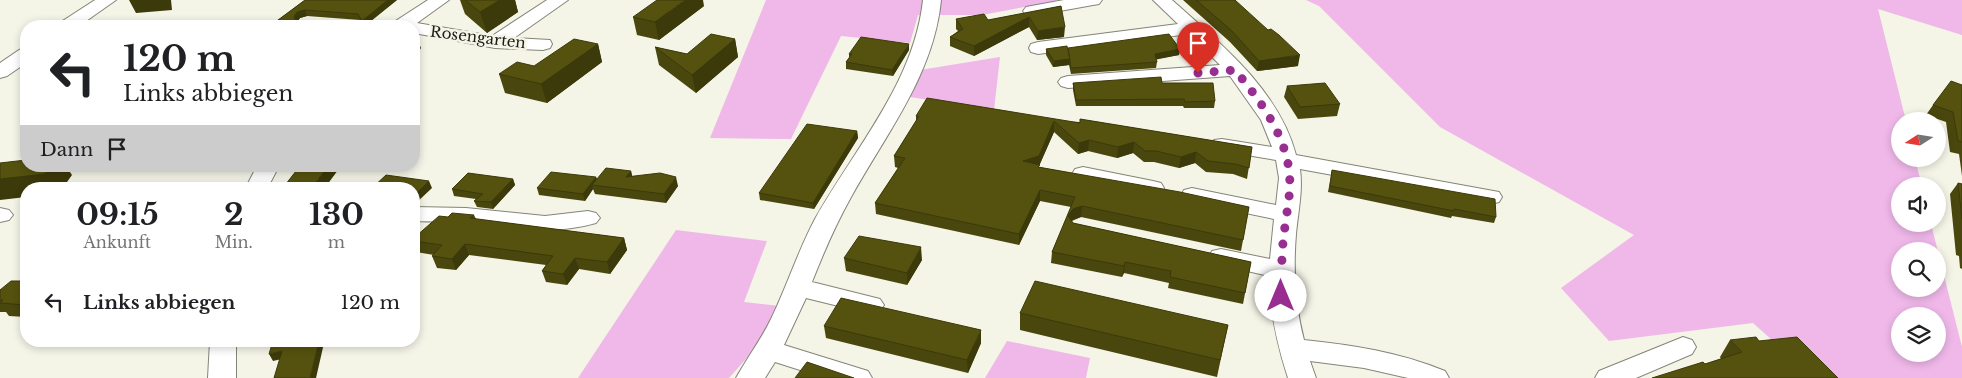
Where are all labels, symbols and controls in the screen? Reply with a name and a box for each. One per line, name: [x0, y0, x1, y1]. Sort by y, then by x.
street label: Rosengarten: [429, 22, 527, 52]
pin: [1177, 22, 1219, 73]
icon: arrive: [1184, 29, 1212, 57]
text: 120 m: [123, 37, 236, 80]
icon: left: [40, 40, 105, 105]
text: Links abbiegen: [123, 80, 293, 107]
north arrow: [1891, 112, 1946, 168]
map controls: [1891, 112, 1946, 362]
icon: arrive: [103, 135, 131, 163]
text: Dann: [40, 138, 93, 161]
button: sound: [1891, 177, 1946, 232]
text: 09:15: [76, 196, 158, 233]
text: 2: [224, 196, 243, 233]
text: 130: [309, 196, 364, 233]
text: Ankunft: [84, 232, 151, 252]
text: Min.: [215, 232, 253, 252]
text: m: [328, 232, 345, 252]
button: search: [1891, 242, 1946, 297]
position arrow: [1254, 269, 1306, 321]
icon: left: [40, 288, 68, 316]
text: Links abbiegen: [83, 291, 235, 314]
text: 120 m: [340, 291, 400, 314]
button: layers: [1891, 307, 1946, 362]

